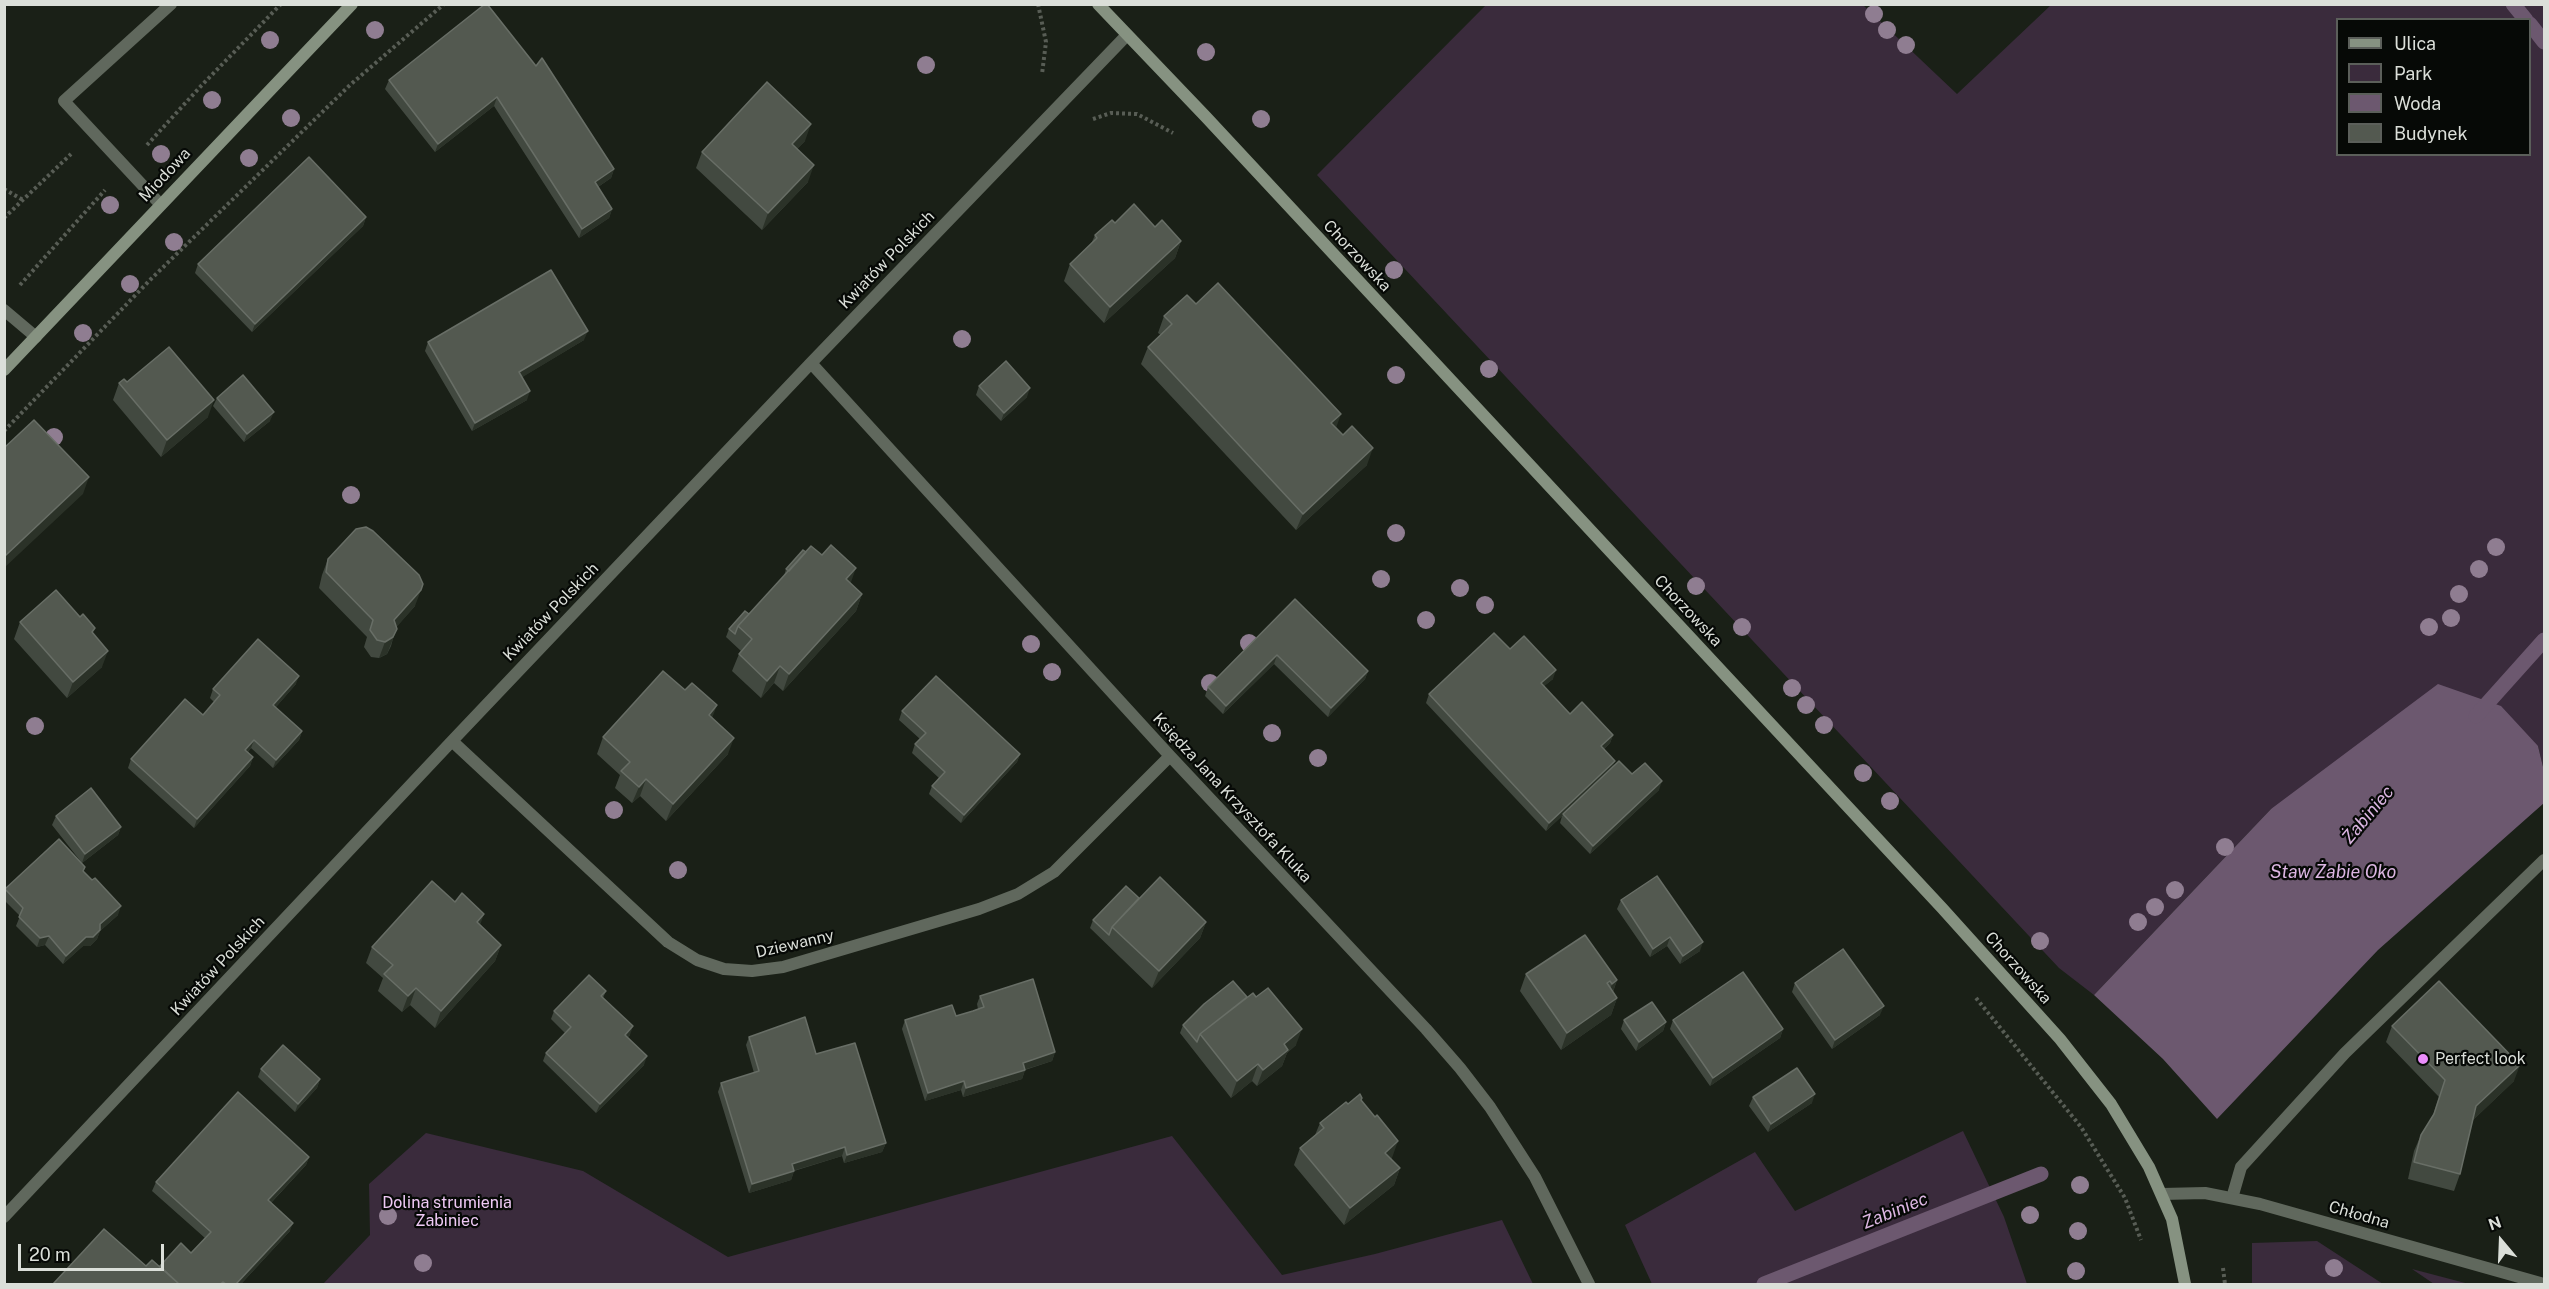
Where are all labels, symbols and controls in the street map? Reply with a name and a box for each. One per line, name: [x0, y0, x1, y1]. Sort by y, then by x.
legend: [2336, 18, 2531, 156]
text: Ulica: [2394, 33, 2436, 54]
text: Park: [2394, 63, 2432, 84]
text: Woda: [2394, 93, 2441, 114]
text: Budynek: [2394, 123, 2468, 144]
street label: Miodowa: [135, 144, 195, 206]
street label: Kwiatów Polskich: [835, 207, 939, 313]
street label: Chorzowska: [1319, 216, 1395, 296]
street label: Kwiatów Polskich: [499, 559, 603, 665]
street label: Chorzowska: [1650, 571, 1726, 651]
street label: Księdza Jana Krzysztofa Kluka: [1149, 709, 1315, 887]
water label: Żabiniec: [2337, 782, 2399, 848]
water label: Staw Żabie Oko: [2270, 861, 2396, 883]
street label: Kwiatów Polskich: [167, 912, 269, 1020]
street label: Dziewanny: [754, 926, 836, 962]
street label: Chorzowska: [1981, 928, 2055, 1008]
place label: Perfect look: [2435, 1049, 2526, 1069]
marker: Perfect look: [2416, 1052, 2430, 1066]
water label: Żabiniec: [1859, 1188, 1931, 1234]
park label: Dolina strumienia Żabiniec: [382, 1193, 512, 1231]
street label: Chłodna: [2326, 1197, 2392, 1233]
north arrow: [2471, 1211, 2531, 1271]
text: N: [2486, 1212, 2504, 1235]
scale bar: [21, 1232, 166, 1270]
text: 20 m: [29, 1244, 71, 1265]

